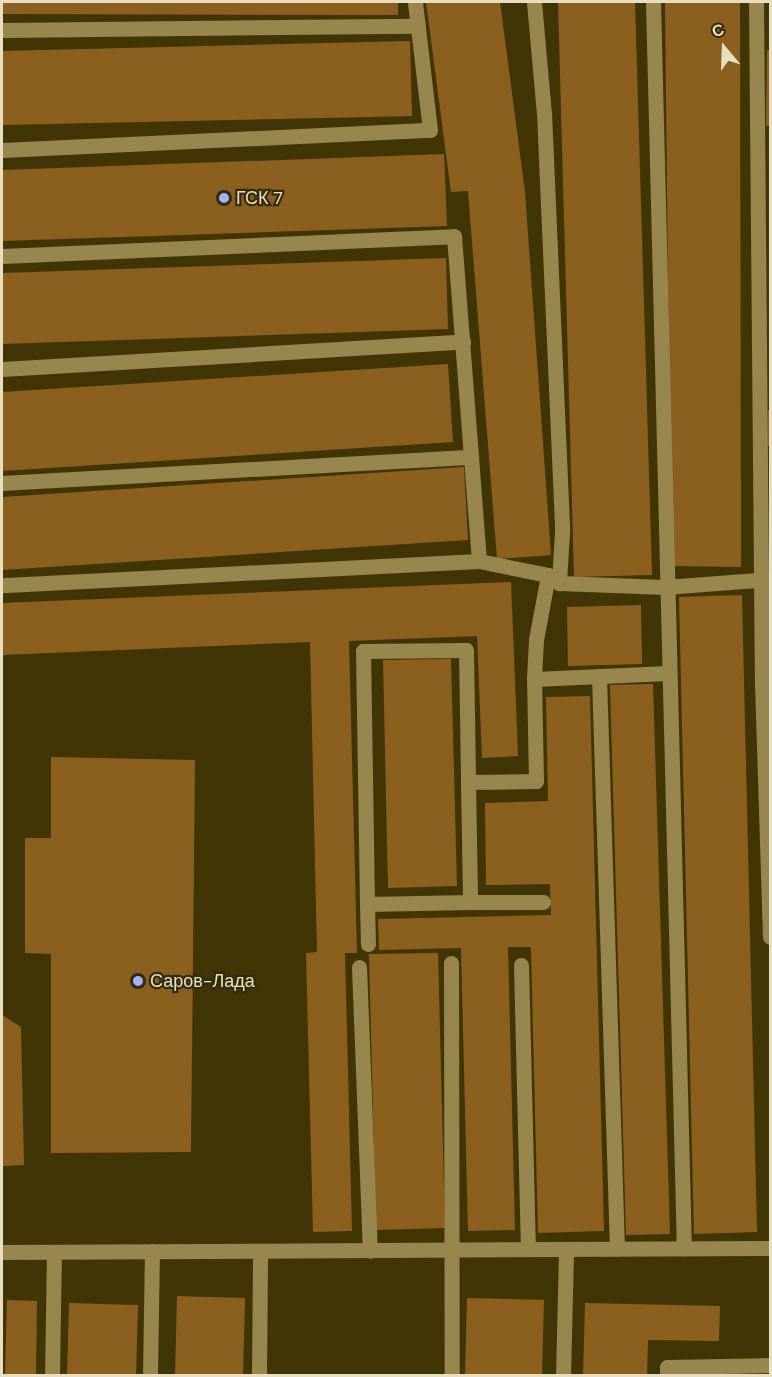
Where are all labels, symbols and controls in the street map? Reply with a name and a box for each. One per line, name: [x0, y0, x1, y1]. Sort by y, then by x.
north arrow: [694, 18, 754, 78]
text: С: [709, 19, 727, 42]
place label: ГСК 7: [236, 187, 283, 209]
marker: ГСК 7: [217, 191, 231, 205]
place label: Саров-Лада: [150, 970, 255, 992]
marker: Саров-Лада: [131, 974, 145, 988]

